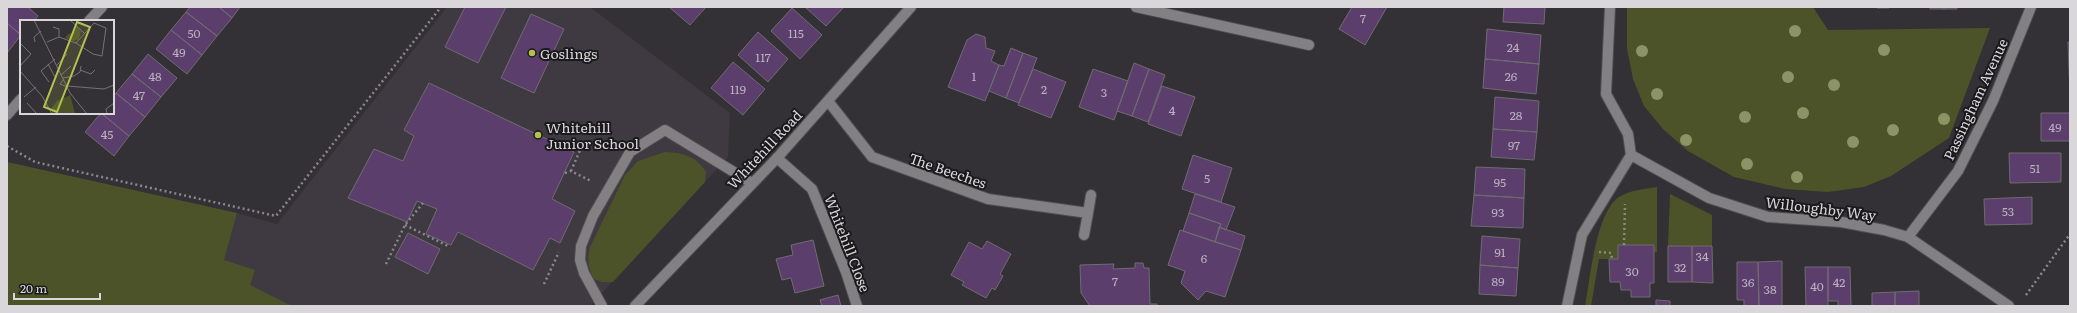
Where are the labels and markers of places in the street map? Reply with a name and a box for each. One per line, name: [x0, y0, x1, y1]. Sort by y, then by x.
place label: Goslings: [540, 43, 597, 63]
marker: Goslings: [527, 48, 537, 58]
place label: Whitehill Junior School: [546, 117, 639, 153]
marker: Whitehill Junior School: [533, 130, 543, 140]

